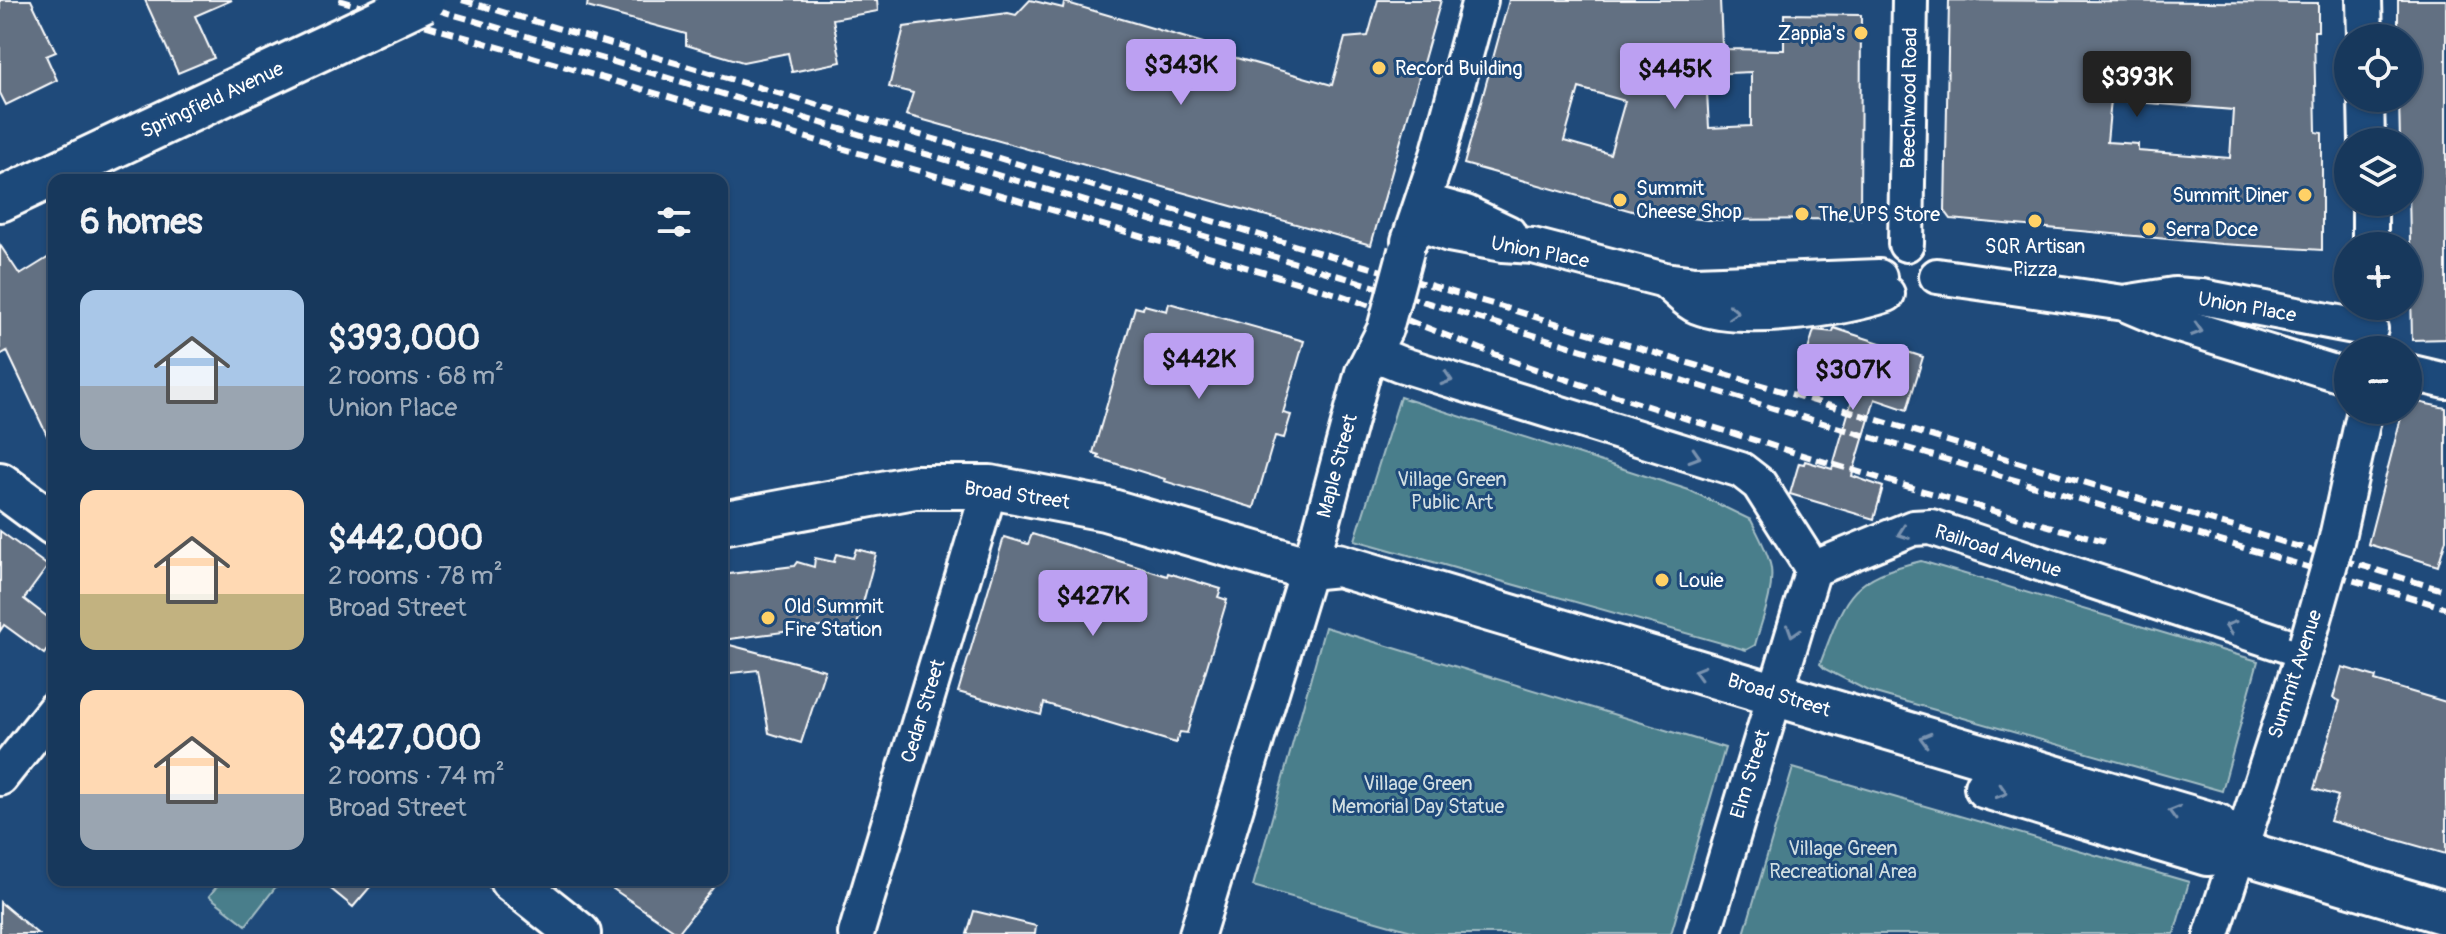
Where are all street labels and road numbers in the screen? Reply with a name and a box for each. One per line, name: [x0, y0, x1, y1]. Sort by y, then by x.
street label: Beechwood Road: [1895, 27, 1923, 169]
street label: Springfield Avenue: [137, 56, 288, 144]
street label: Union Place: [1489, 230, 1591, 274]
street label: Union Place: [2196, 286, 2298, 328]
street label: Maple Street: [1311, 411, 1363, 521]
street label: Broad Street: [963, 475, 1072, 515]
street label: Railroad Avenue: [1932, 519, 2065, 583]
street label: Summit Avenue: [2262, 606, 2328, 742]
street label: Cedar Street: [895, 655, 951, 766]
street label: Broad Street: [1724, 667, 1834, 723]
street label: Elm Street: [1725, 726, 1776, 821]

